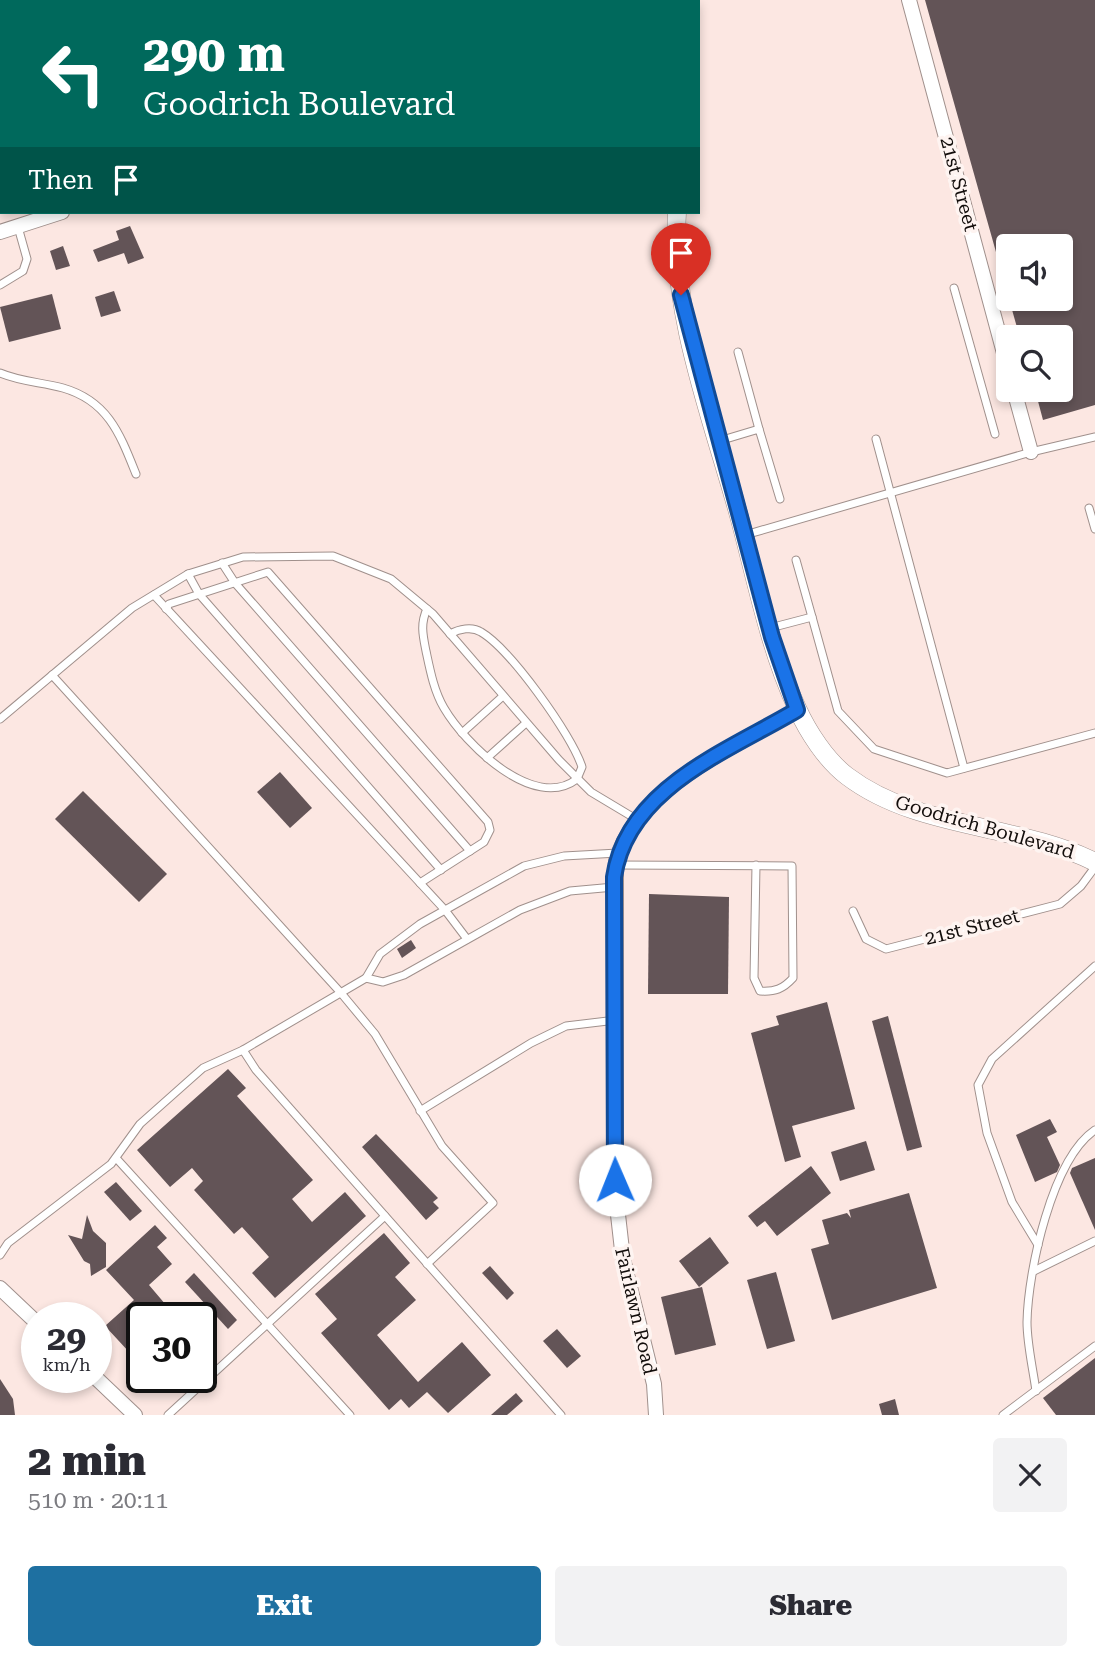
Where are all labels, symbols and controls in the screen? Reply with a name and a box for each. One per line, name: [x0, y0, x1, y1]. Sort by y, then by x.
text: 290 m: [143, 26, 285, 83]
icon: left: [28, 28, 119, 119]
text: Goodrich Boulevard: [143, 85, 455, 123]
street label: 21st Street: [935, 134, 983, 234]
icon: arrive: [107, 161, 145, 199]
text: Then: [28, 165, 93, 195]
pin: [651, 223, 711, 295]
icon: arrive: [662, 234, 700, 272]
map controls: [996, 234, 1073, 402]
button: sound: [996, 234, 1073, 311]
button: search: [996, 325, 1073, 402]
street label: Goodrich Boulevard: [893, 790, 1077, 864]
street label: 21st Street: [922, 904, 1022, 950]
position arrow: [578, 1143, 652, 1217]
street label: Fairlawn Road: [610, 1245, 662, 1377]
speed limit sign: 30: [126, 1302, 217, 1393]
text: 29: [47, 1318, 86, 1359]
text: km/h: [42, 1354, 91, 1375]
text: 2 min: [28, 1436, 146, 1485]
button: close: [993, 1438, 1067, 1512]
text: 510 m · 20:11: [28, 1487, 168, 1514]
button: Exit: [28, 1566, 541, 1646]
button: Share: [555, 1566, 1067, 1646]

